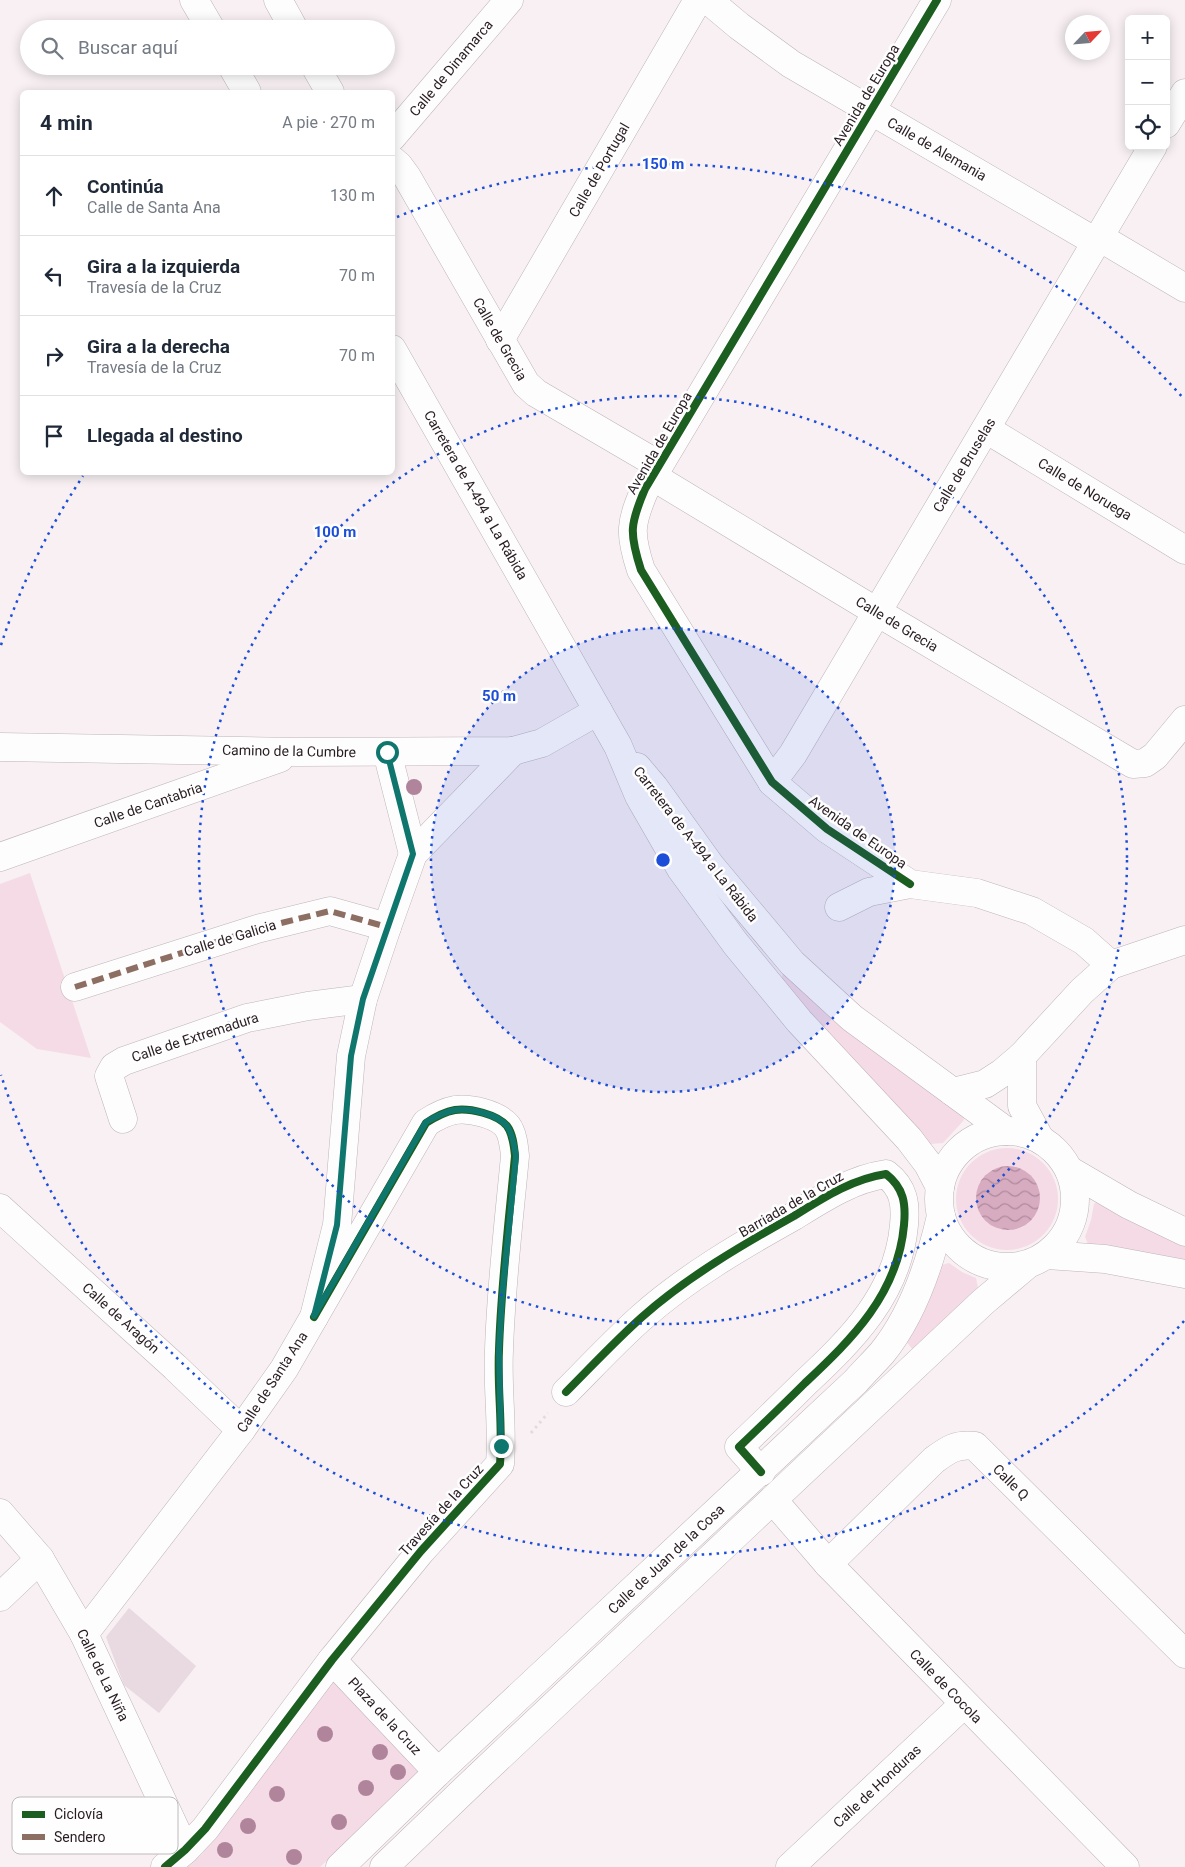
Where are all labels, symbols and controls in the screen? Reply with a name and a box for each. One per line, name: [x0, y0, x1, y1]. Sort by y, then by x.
north arrow: [1065, 15, 1110, 60]
map controls: [1125, 15, 1170, 150]
button: +: [1125, 15, 1170, 60]
street label: Calle de Dinamarca: [406, 17, 496, 119]
search box: [20, 20, 395, 75]
icon: search: [38, 34, 66, 62]
text: Buscar aquí: [78, 36, 178, 59]
street label: Avenida de Europa: [829, 41, 903, 149]
button: −: [1125, 60, 1170, 105]
button: locate: [1125, 105, 1170, 150]
text: 4 min: [40, 111, 93, 135]
text: A pie · 270 m: [282, 113, 375, 132]
street label: Calle de Alemania: [885, 114, 989, 184]
street label: Calle de Portugal: [566, 120, 632, 220]
text: 150 m: [642, 155, 684, 173]
text: Continúa: [87, 175, 164, 198]
icon: ahead: [40, 182, 68, 210]
text: 130 m: [330, 186, 375, 205]
text: Calle de Santa Ana: [87, 198, 221, 217]
text: Gira a la izquierda: [87, 255, 240, 278]
icon: left: [40, 262, 68, 290]
text: 70 m: [339, 266, 375, 285]
text: Travesía de la Cruz: [87, 278, 221, 297]
street label: Calle de Grecia: [470, 295, 530, 383]
text: Gira a la derecha: [87, 335, 230, 358]
icon: right: [40, 342, 68, 370]
text: 70 m: [339, 346, 375, 365]
text: Travesía de la Cruz: [87, 358, 221, 377]
street label: Avenida de Europa: [623, 389, 695, 497]
street label: Carretera de A-494 a La Rábida: [421, 408, 531, 582]
street label: Calle de Bruselas: [930, 415, 998, 515]
icon: arrive: [40, 422, 68, 450]
text: Llegada al destino: [87, 424, 243, 447]
street label: Calle de Noruega: [1035, 455, 1135, 523]
text: 100 m: [314, 523, 356, 541]
street label: Calle de Grecia: [853, 593, 941, 655]
text: 50 m: [482, 687, 516, 705]
route start: [376, 741, 399, 764]
street label: Camino de la Cumbre: [222, 742, 356, 760]
street label: Carretera de A-494 a La Rábida: [630, 763, 762, 925]
street label: Calle de Cantabria: [92, 779, 204, 831]
street label: Avenida de Europa: [806, 792, 910, 872]
centre of rings: [654, 851, 672, 869]
street label: Calle de Galicia: [182, 916, 278, 960]
street label: Calle de Extremadura: [130, 1009, 260, 1065]
street label: Barriada de la Cruz: [736, 1168, 846, 1240]
street label: Calle de Aragón: [79, 1279, 163, 1357]
street label: Calle de Santa Ana: [233, 1329, 311, 1435]
route end: [490, 1435, 513, 1458]
street label: Travesía de la Cruz: [396, 1461, 486, 1559]
street label: Calle Q: [990, 1461, 1032, 1503]
street label: Calle de Juan de la Cosa: [605, 1501, 727, 1617]
street label: Calle de La Niña: [74, 1626, 132, 1724]
street label: Calle de Cocola: [907, 1646, 985, 1726]
street label: Plaza de la Cruz: [345, 1674, 425, 1758]
street label: Calle de Honduras: [830, 1741, 924, 1831]
legend: [12, 1797, 178, 1854]
text: Ciclovía: [54, 1806, 103, 1822]
text: Sendero: [54, 1829, 105, 1845]

